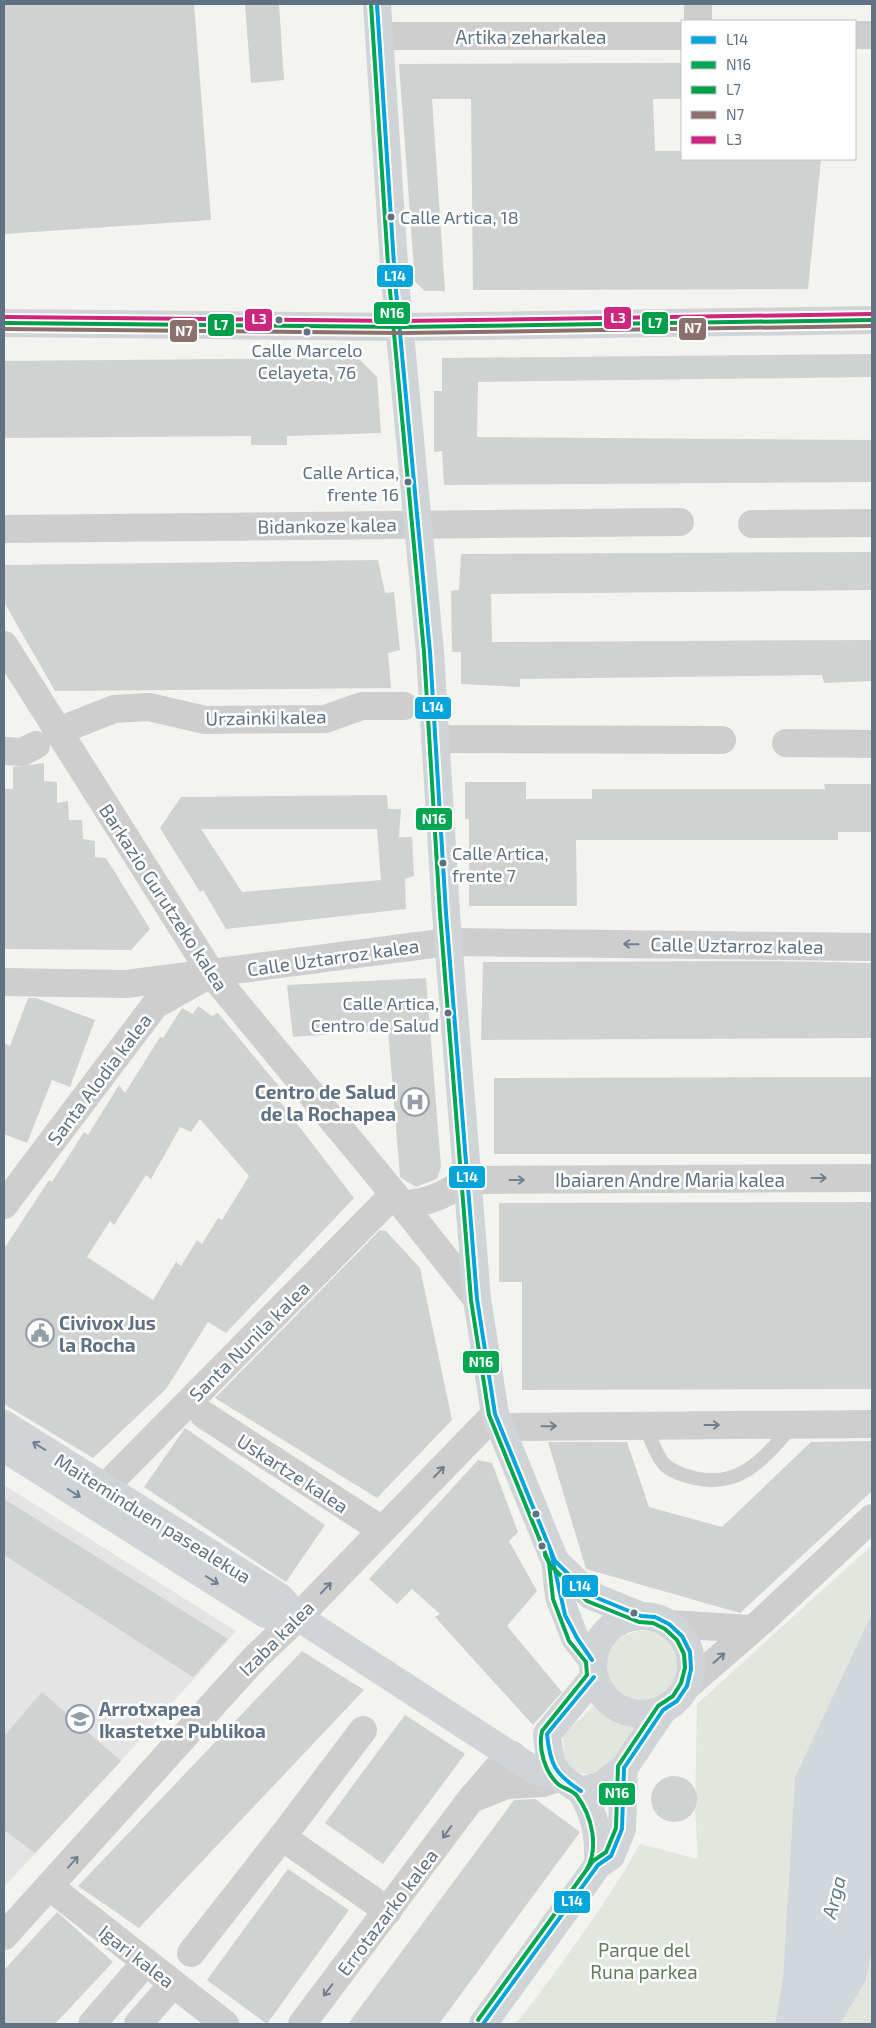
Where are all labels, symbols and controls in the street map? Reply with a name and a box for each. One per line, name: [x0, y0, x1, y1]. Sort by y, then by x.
legend: [681, 20, 856, 160]
street label: Artika zeharkalea: [455, 25, 607, 48]
text: L14: [726, 30, 748, 48]
text: N16: [726, 55, 751, 73]
text: L7: [726, 80, 741, 98]
text: N7: [726, 105, 745, 123]
text: L3: [726, 130, 742, 148]
place label: Calle Artica, 18: [400, 206, 519, 228]
marker: Calle Artica, 18: [386, 212, 396, 222]
line badge: L14: [376, 264, 414, 288]
text: L14: [384, 267, 406, 284]
line badge: N16: [373, 301, 411, 325]
text: N16: [380, 304, 404, 321]
line badge: L3: [603, 306, 632, 330]
line badge: L3: [244, 308, 273, 332]
text: L3: [610, 309, 626, 326]
text: L3: [251, 310, 267, 327]
line badge: L7: [641, 311, 669, 335]
line badge: L7: [207, 313, 235, 337]
text: L7: [648, 314, 663, 331]
unlabelled marker: [274, 315, 284, 325]
text: L7: [214, 316, 229, 333]
line badge: N7: [678, 317, 707, 341]
line badge: N7: [169, 319, 198, 343]
text: N7: [684, 319, 702, 336]
text: N7: [175, 322, 193, 339]
marker: Calle Marcelo Celayeta, 76: [302, 327, 312, 337]
place label: Calle Marcelo Celayeta, 76: [251, 339, 363, 383]
place label: Calle Artica, frente 16: [302, 461, 399, 505]
marker: Calle Artica, frente 16: [403, 477, 413, 487]
street label: Bidankoze kalea: [257, 512, 397, 538]
line badge: L14: [414, 696, 452, 720]
text: L14: [422, 698, 444, 715]
street label: Urzainki kalea: [205, 704, 327, 730]
street label: Barkazio Gurutzeko kalea: [95, 799, 233, 995]
line badge: N16: [415, 807, 453, 831]
text: N16: [422, 810, 446, 827]
place label: Calle Artica, frente 7: [452, 842, 549, 886]
marker: Calle Artica, frente 7: [438, 858, 448, 868]
street label: Calle Uztarroz kalea: [650, 932, 824, 958]
street label: Calle Uztarroz kalea: [246, 934, 420, 980]
one-way arrow: [623, 939, 640, 949]
place label: Calle Artica, Centro de Salud: [311, 992, 439, 1036]
marker: Calle Artica, Centro de Salud: [443, 1008, 453, 1018]
street label: Santa Alodia kalea: [42, 1009, 156, 1149]
place label: Centro de Salud de la Rochapea: [255, 1080, 396, 1125]
hospital icon: Centro de Salud de la Rochapea: [400, 1087, 430, 1117]
line badge: L14: [448, 1165, 486, 1189]
text: L14: [456, 1168, 478, 1185]
street label: Ibaiaren Andre Maria kalea: [555, 1168, 785, 1191]
one-way arrow: [811, 1174, 827, 1183]
one-way arrow: [508, 1175, 525, 1185]
street label: Santa Nunila kalea: [184, 1276, 314, 1406]
place label: Civivox Jus la Rocha: [59, 1311, 156, 1356]
public building icon: Civivox Jus la Rocha: [25, 1318, 55, 1348]
line badge: N16: [462, 1350, 500, 1374]
text: N16: [469, 1353, 493, 1370]
one-way arrow: [704, 1420, 720, 1430]
one-way arrow: [541, 1422, 557, 1431]
street label: Uskartze kalea: [233, 1429, 353, 1517]
one-way arrow: [32, 1441, 46, 1451]
street label: Maiteminduen pasealekua: [51, 1448, 255, 1588]
one-way arrow: [433, 1465, 445, 1478]
one-way arrow: [67, 1488, 81, 1498]
unlabelled marker: [531, 1509, 541, 1519]
unlabelled marker: [537, 1541, 547, 1551]
line badge: L14: [561, 1574, 599, 1598]
one-way arrow: [204, 1576, 218, 1586]
text: L14: [569, 1577, 591, 1594]
one-way arrow: [320, 1582, 332, 1594]
street label: Izaba kalea: [234, 1596, 318, 1680]
unlabelled marker: [629, 1608, 639, 1618]
one-way arrow: [713, 1652, 726, 1664]
place label: Arrotxapea Ikastetxe Publikoa: [99, 1697, 266, 1742]
school or university icon: Arrotxapea Ikastetxe Publikoa: [65, 1704, 95, 1734]
line badge: N16: [598, 1782, 636, 1806]
text: N16: [605, 1784, 629, 1801]
one-way arrow: [442, 1825, 452, 1839]
street label: Errotazarko kalea: [332, 1844, 442, 1980]
one-way arrow: [67, 1855, 79, 1868]
water label: Arga: [816, 1873, 850, 1922]
line badge: L14: [553, 1890, 591, 1914]
text: L14: [561, 1892, 583, 1909]
street label: Igari kalea: [95, 1920, 179, 1992]
park label: Parque del Runa parkea: [590, 1938, 698, 1983]
one-way arrow: [323, 1983, 334, 1996]

